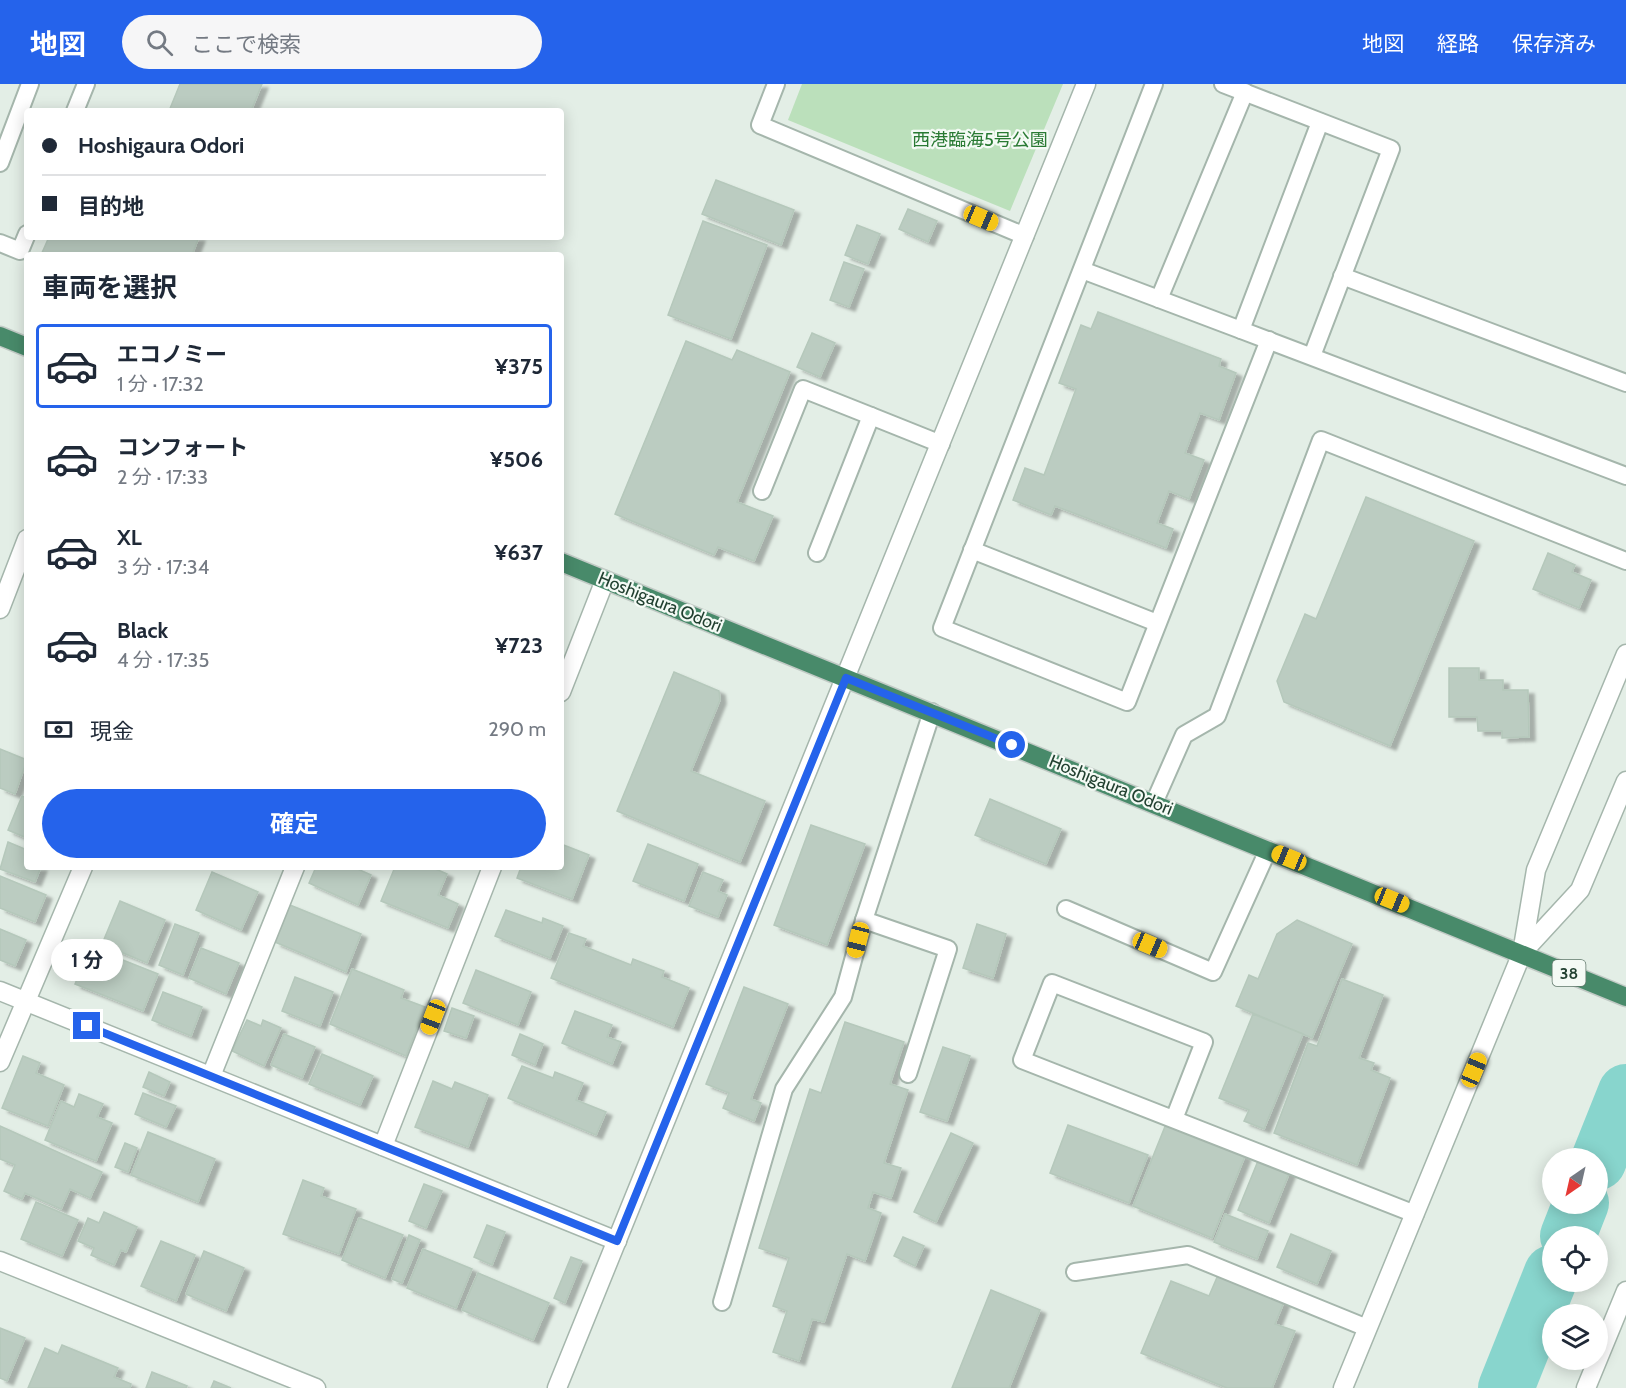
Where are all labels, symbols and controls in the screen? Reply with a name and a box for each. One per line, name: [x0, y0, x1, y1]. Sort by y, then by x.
search box: [122, 15, 542, 69]
icon: search: [143, 26, 176, 59]
text: 地図: [30, 27, 86, 61]
text: ここで検索: [191, 31, 301, 58]
text: 地図: [1362, 31, 1404, 56]
text: 経路: [1437, 31, 1479, 56]
text: 保存済み: [1512, 31, 1596, 56]
park label: 西港臨海5号公園: [912, 129, 1048, 151]
text: Hoshigaura Odori: [78, 132, 244, 159]
text: 目的地: [78, 193, 144, 220]
car: [961, 203, 1001, 233]
text: 車両を選択: [42, 271, 177, 304]
icon: car: [45, 339, 99, 393]
text: エコノミー: [117, 341, 227, 368]
text: ¥375: [495, 353, 543, 380]
text: 1 分 · 17:32: [117, 372, 204, 396]
icon: car: [45, 432, 99, 486]
text: コンフォート: [117, 434, 248, 461]
text: ¥506: [490, 446, 543, 473]
text: 2 分 · 17:33: [117, 465, 208, 489]
text: XL: [117, 524, 142, 551]
icon: car: [45, 525, 99, 579]
text: ¥637: [494, 539, 543, 566]
text: 3 分 · 17:34: [117, 555, 209, 579]
street label: Hoshigaura Odori: [595, 567, 725, 637]
text: Black: [117, 617, 168, 644]
icon: car: [45, 618, 99, 672]
text: ¥723: [495, 632, 543, 659]
text: 4 分 · 17:35: [117, 648, 209, 672]
icon: cash: [42, 713, 75, 746]
text: 290 m: [488, 717, 546, 741]
text: 現金: [90, 718, 134, 745]
route start: [998, 731, 1025, 758]
street label: Hoshigaura Odori: [1046, 750, 1176, 820]
button: 確定: [42, 789, 546, 858]
car: [1269, 843, 1309, 873]
car: [1372, 885, 1412, 915]
car: [845, 920, 871, 960]
car: [1130, 930, 1170, 960]
callout: 1 分: [51, 939, 123, 981]
text: 1 分: [71, 948, 103, 972]
road number: 38: [1552, 960, 1586, 986]
car: [418, 997, 448, 1037]
route end: [73, 1012, 100, 1039]
car: [1459, 1050, 1489, 1090]
north arrow: [1542, 1148, 1608, 1214]
map controls: [1542, 1148, 1608, 1370]
button: locate: [1542, 1226, 1608, 1292]
button: layers: [1542, 1304, 1608, 1370]

